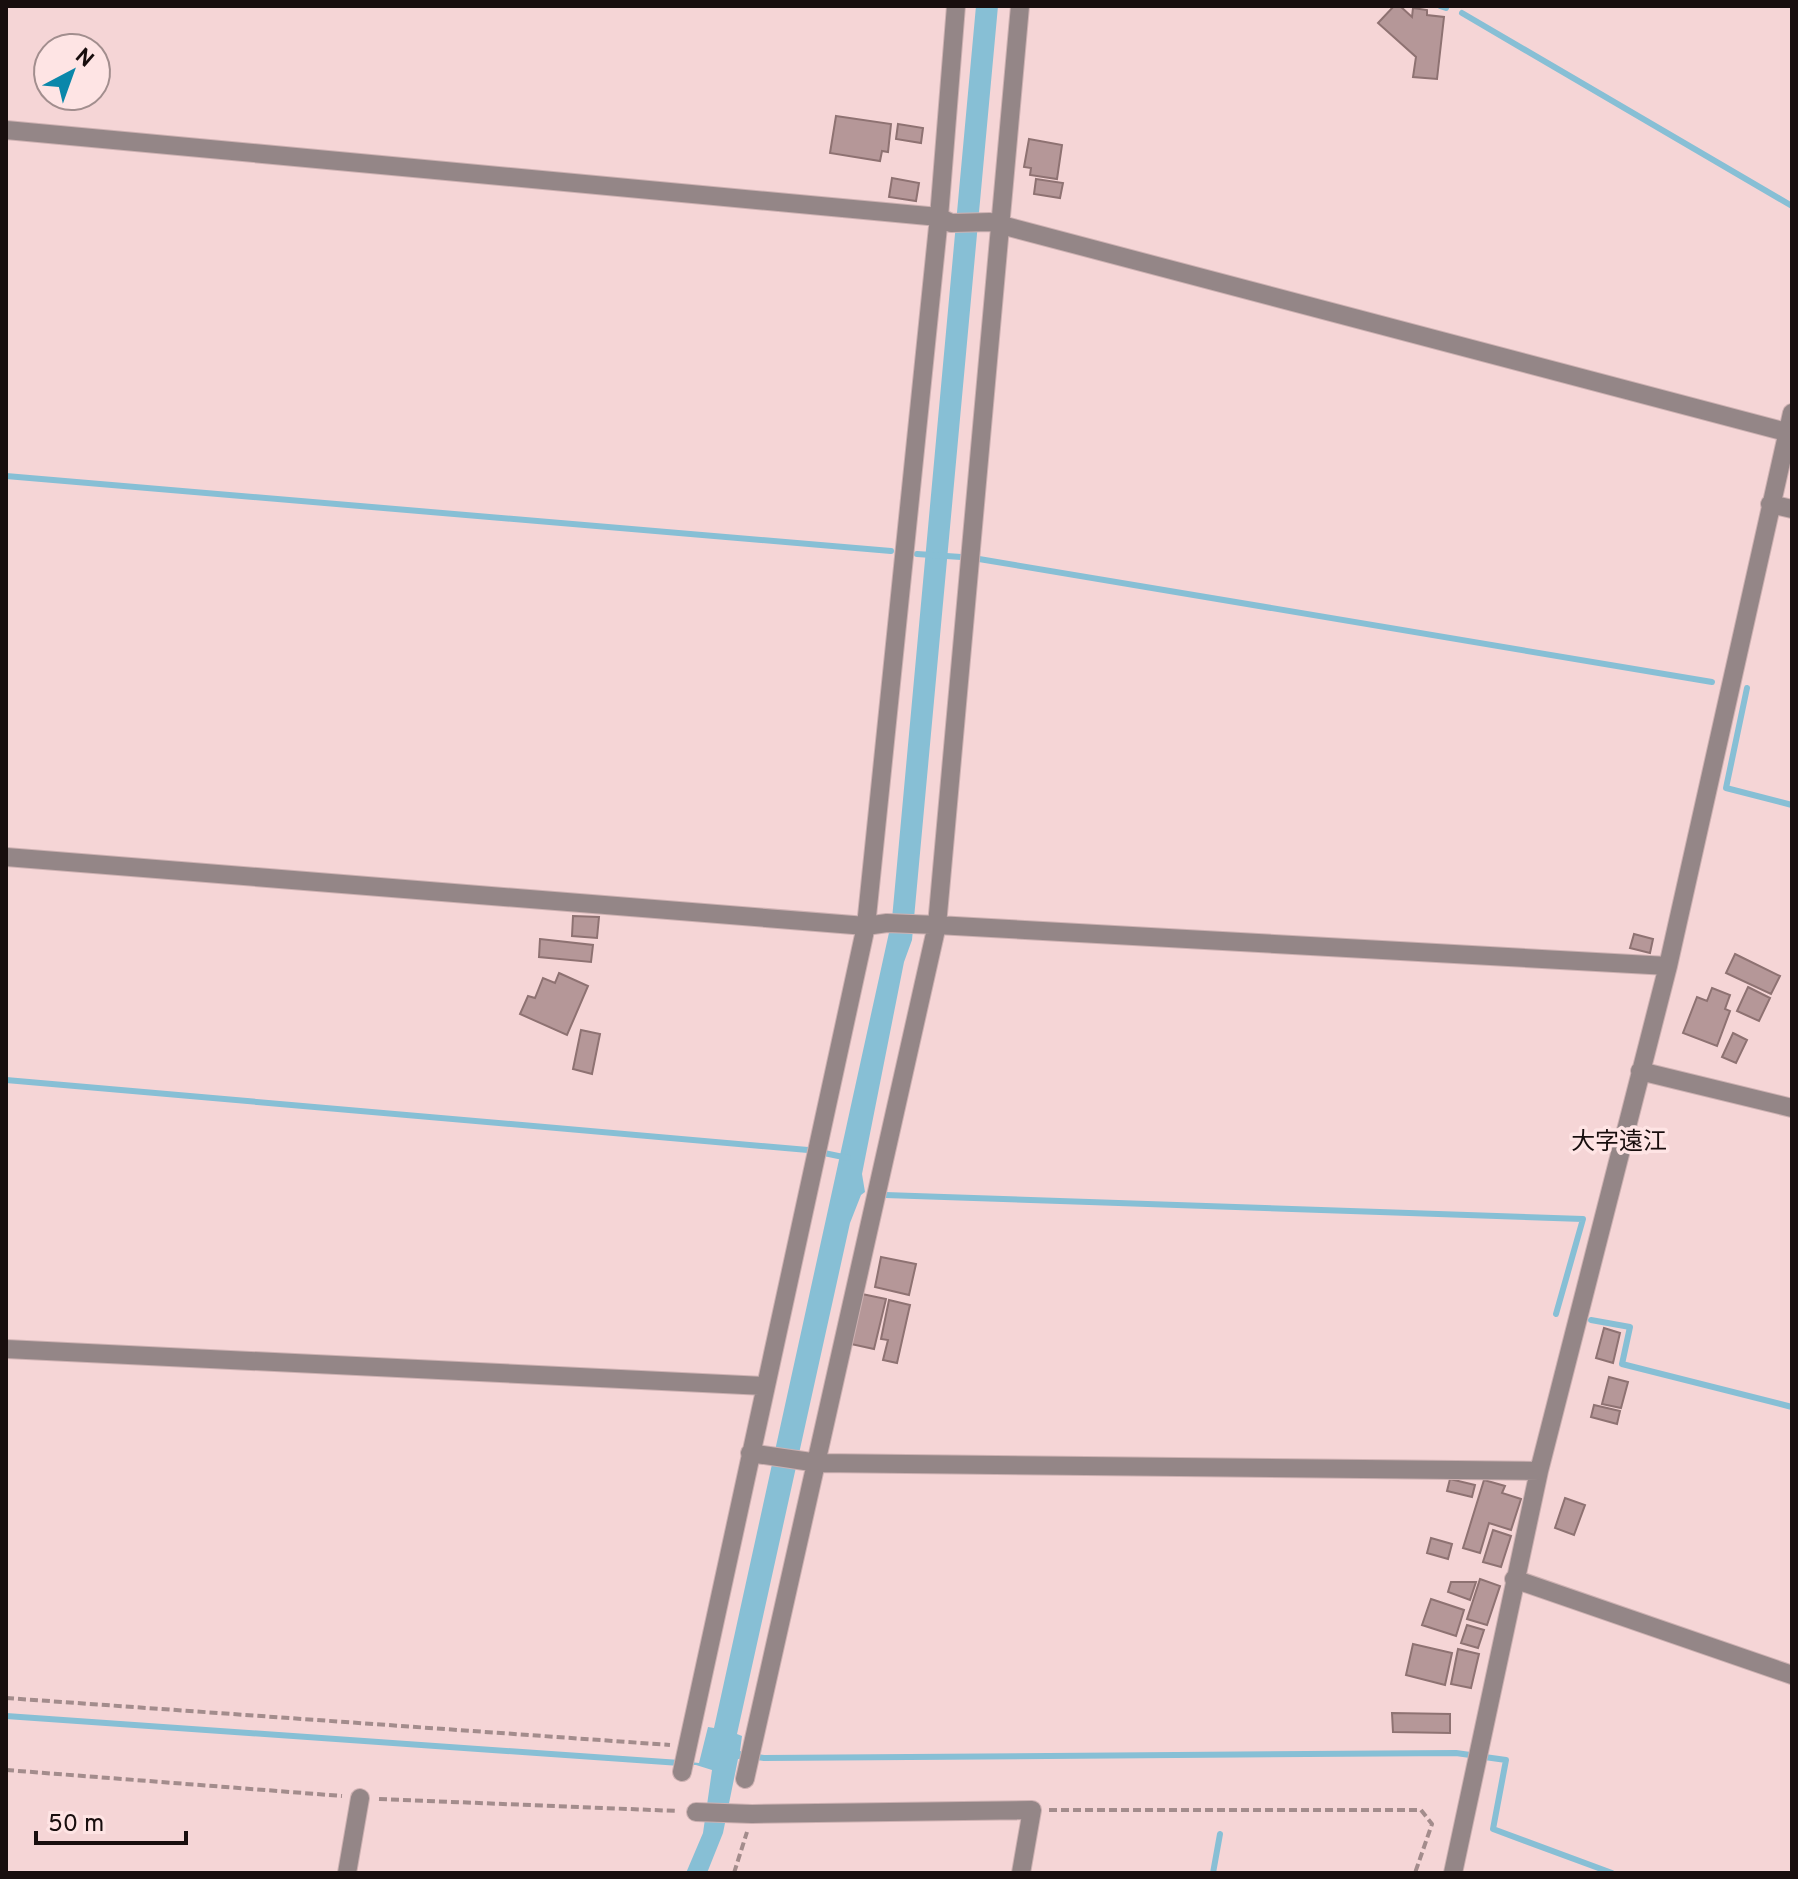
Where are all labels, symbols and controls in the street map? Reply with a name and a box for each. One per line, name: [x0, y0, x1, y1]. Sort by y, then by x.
north arrow: [32, 32, 112, 112]
text: N: [69, 43, 98, 74]
district label: 大字遠江: [1571, 1128, 1667, 1158]
scale bar: [36, 1795, 186, 1845]
text: 50 m: [48, 1810, 104, 1840]

